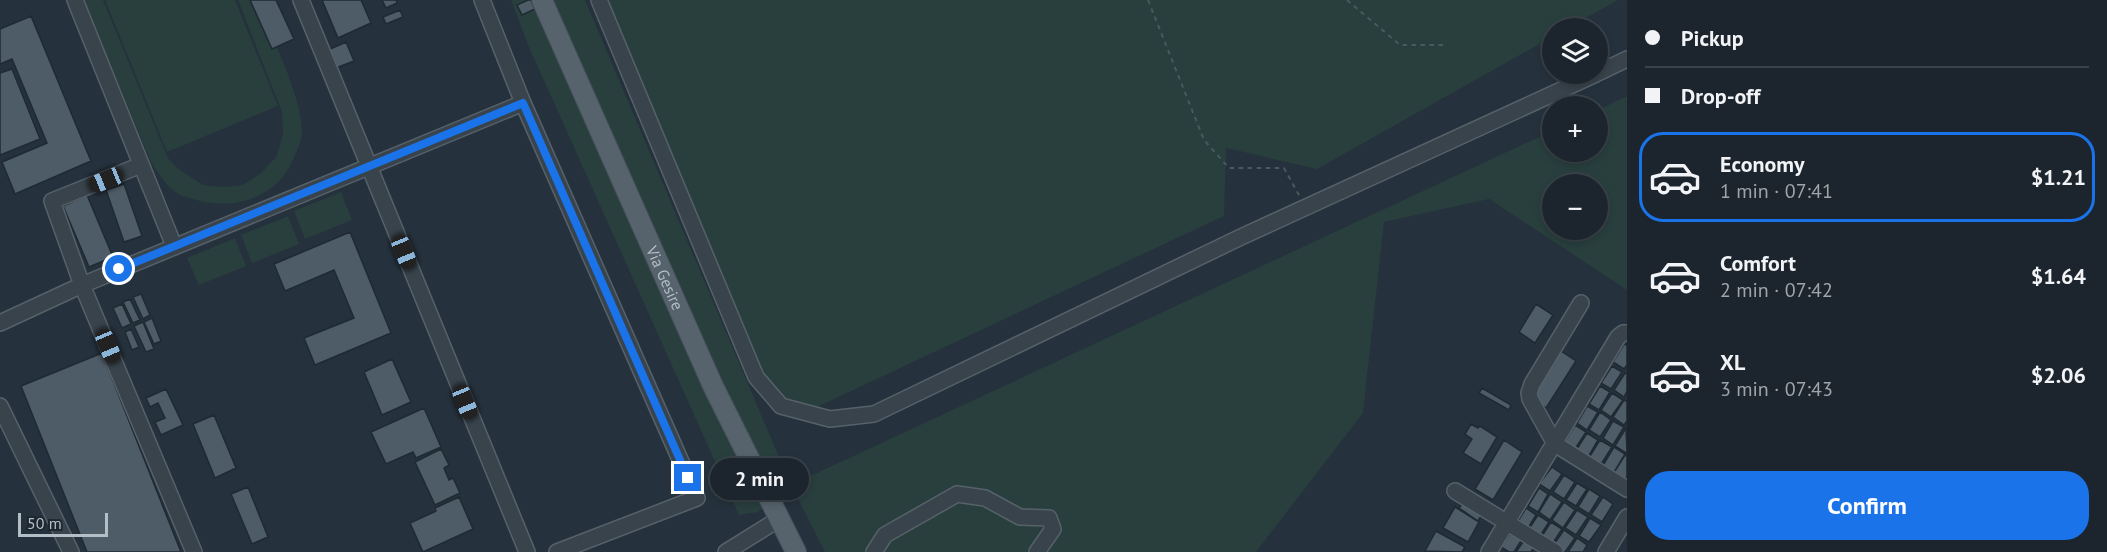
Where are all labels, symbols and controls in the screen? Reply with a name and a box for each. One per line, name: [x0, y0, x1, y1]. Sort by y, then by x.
map controls: [1542, 18, 1608, 240]
button: layers: [1542, 18, 1608, 84]
text: Pickup: [1681, 24, 1744, 52]
text: Drop-off: [1681, 82, 1760, 110]
button: +: [1542, 96, 1608, 162]
icon: car: [1648, 150, 1702, 204]
text: Economy: [1720, 150, 1804, 178]
text: $1.21: [2031, 163, 2086, 191]
car: [86, 165, 126, 195]
button: −: [1542, 174, 1608, 240]
text: 1 min · 07:41: [1720, 178, 1833, 204]
car: [389, 232, 419, 272]
street label: Via Gesire: [642, 242, 688, 313]
icon: car: [1648, 249, 1702, 303]
text: Comfort: [1720, 249, 1796, 277]
route start: [105, 255, 132, 282]
text: $1.64: [2031, 262, 2086, 290]
text: 2 min · 07:42: [1720, 277, 1833, 303]
car: [93, 326, 123, 366]
icon: car: [1648, 348, 1702, 402]
text: XL: [1720, 348, 1745, 376]
text: $2.06: [2031, 361, 2086, 389]
text: 3 min · 07:43: [1720, 376, 1833, 402]
car: [450, 382, 480, 422]
callout: 2 min: [709, 457, 808, 499]
route end: [674, 464, 701, 491]
text: 2 min: [735, 466, 784, 492]
button: Confirm: [1645, 471, 2089, 540]
scale bar: [18, 510, 108, 538]
text: 50 m: [27, 513, 62, 533]

